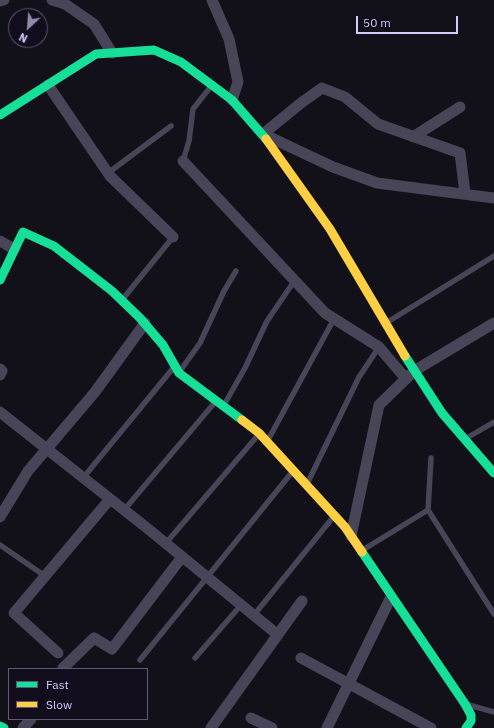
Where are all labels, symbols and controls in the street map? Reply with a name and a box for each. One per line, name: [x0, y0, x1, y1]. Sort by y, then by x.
north arrow: [8, 8, 48, 48]
scale bar: [358, 8, 460, 34]
text: 50 m: [363, 15, 391, 30]
text: N: [17, 30, 30, 46]
legend: [8, 668, 148, 720]
text: Fast: [46, 677, 69, 692]
text: Slow: [46, 697, 72, 712]

